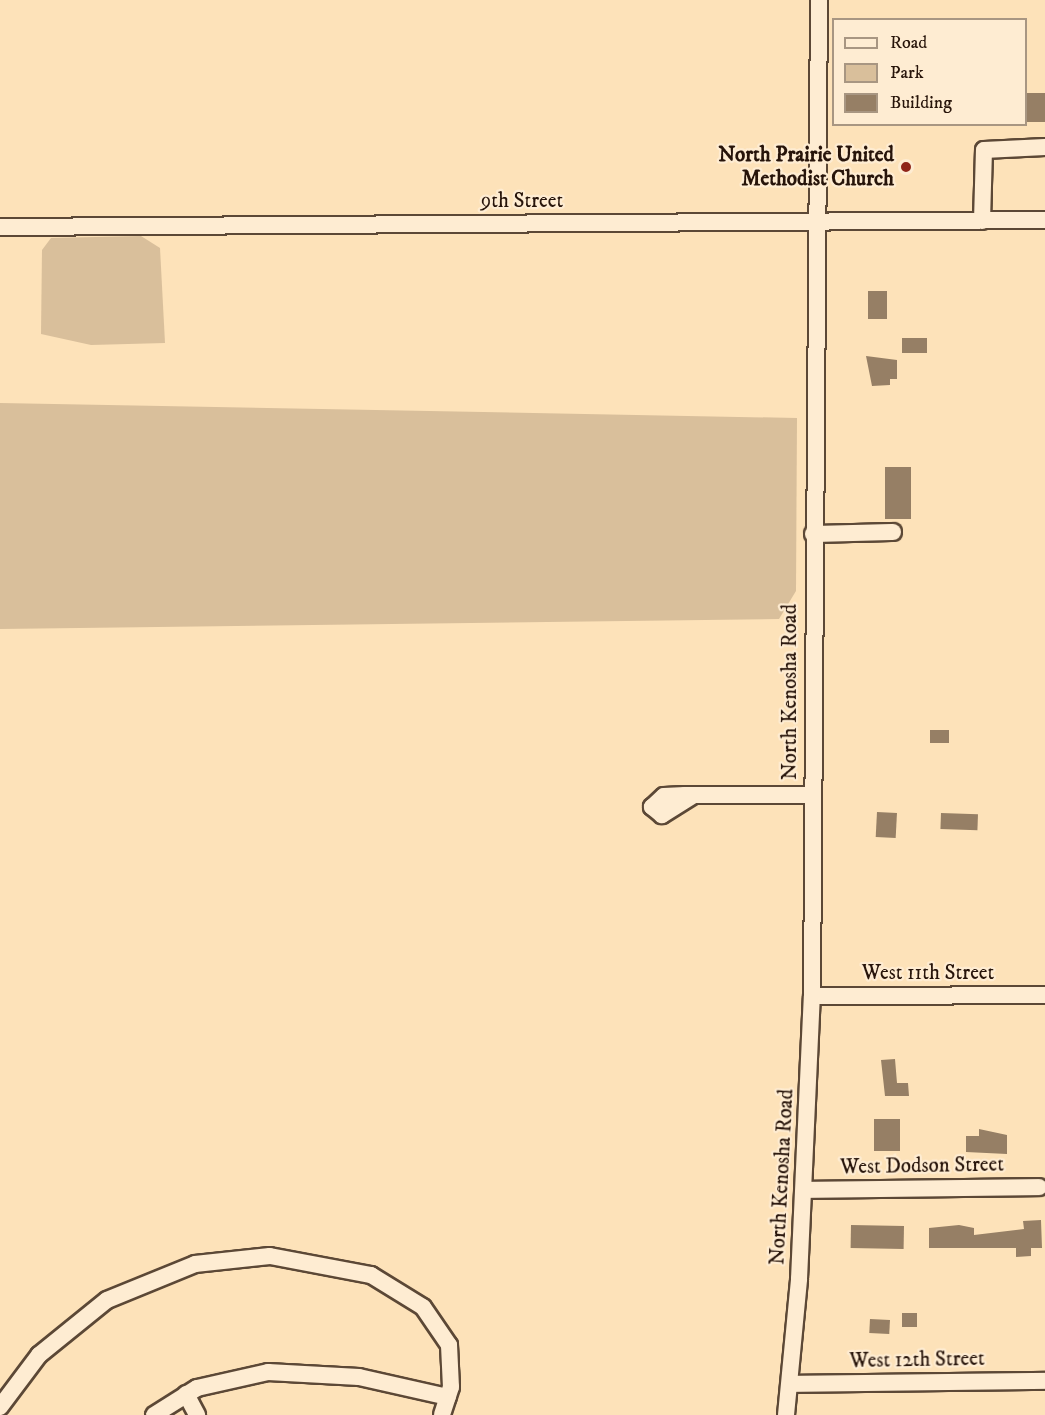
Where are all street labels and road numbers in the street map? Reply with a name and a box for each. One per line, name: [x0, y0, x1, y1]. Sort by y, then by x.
street label: 9th Street: [481, 188, 563, 214]
street label: North Kenosha Road: [777, 604, 803, 780]
street label: West 11th Street: [862, 960, 994, 986]
street label: North Kenosha Road: [765, 1088, 799, 1266]
street label: West Dodson Street: [840, 1152, 1004, 1180]
street label: West 12th Street: [849, 1346, 985, 1374]

